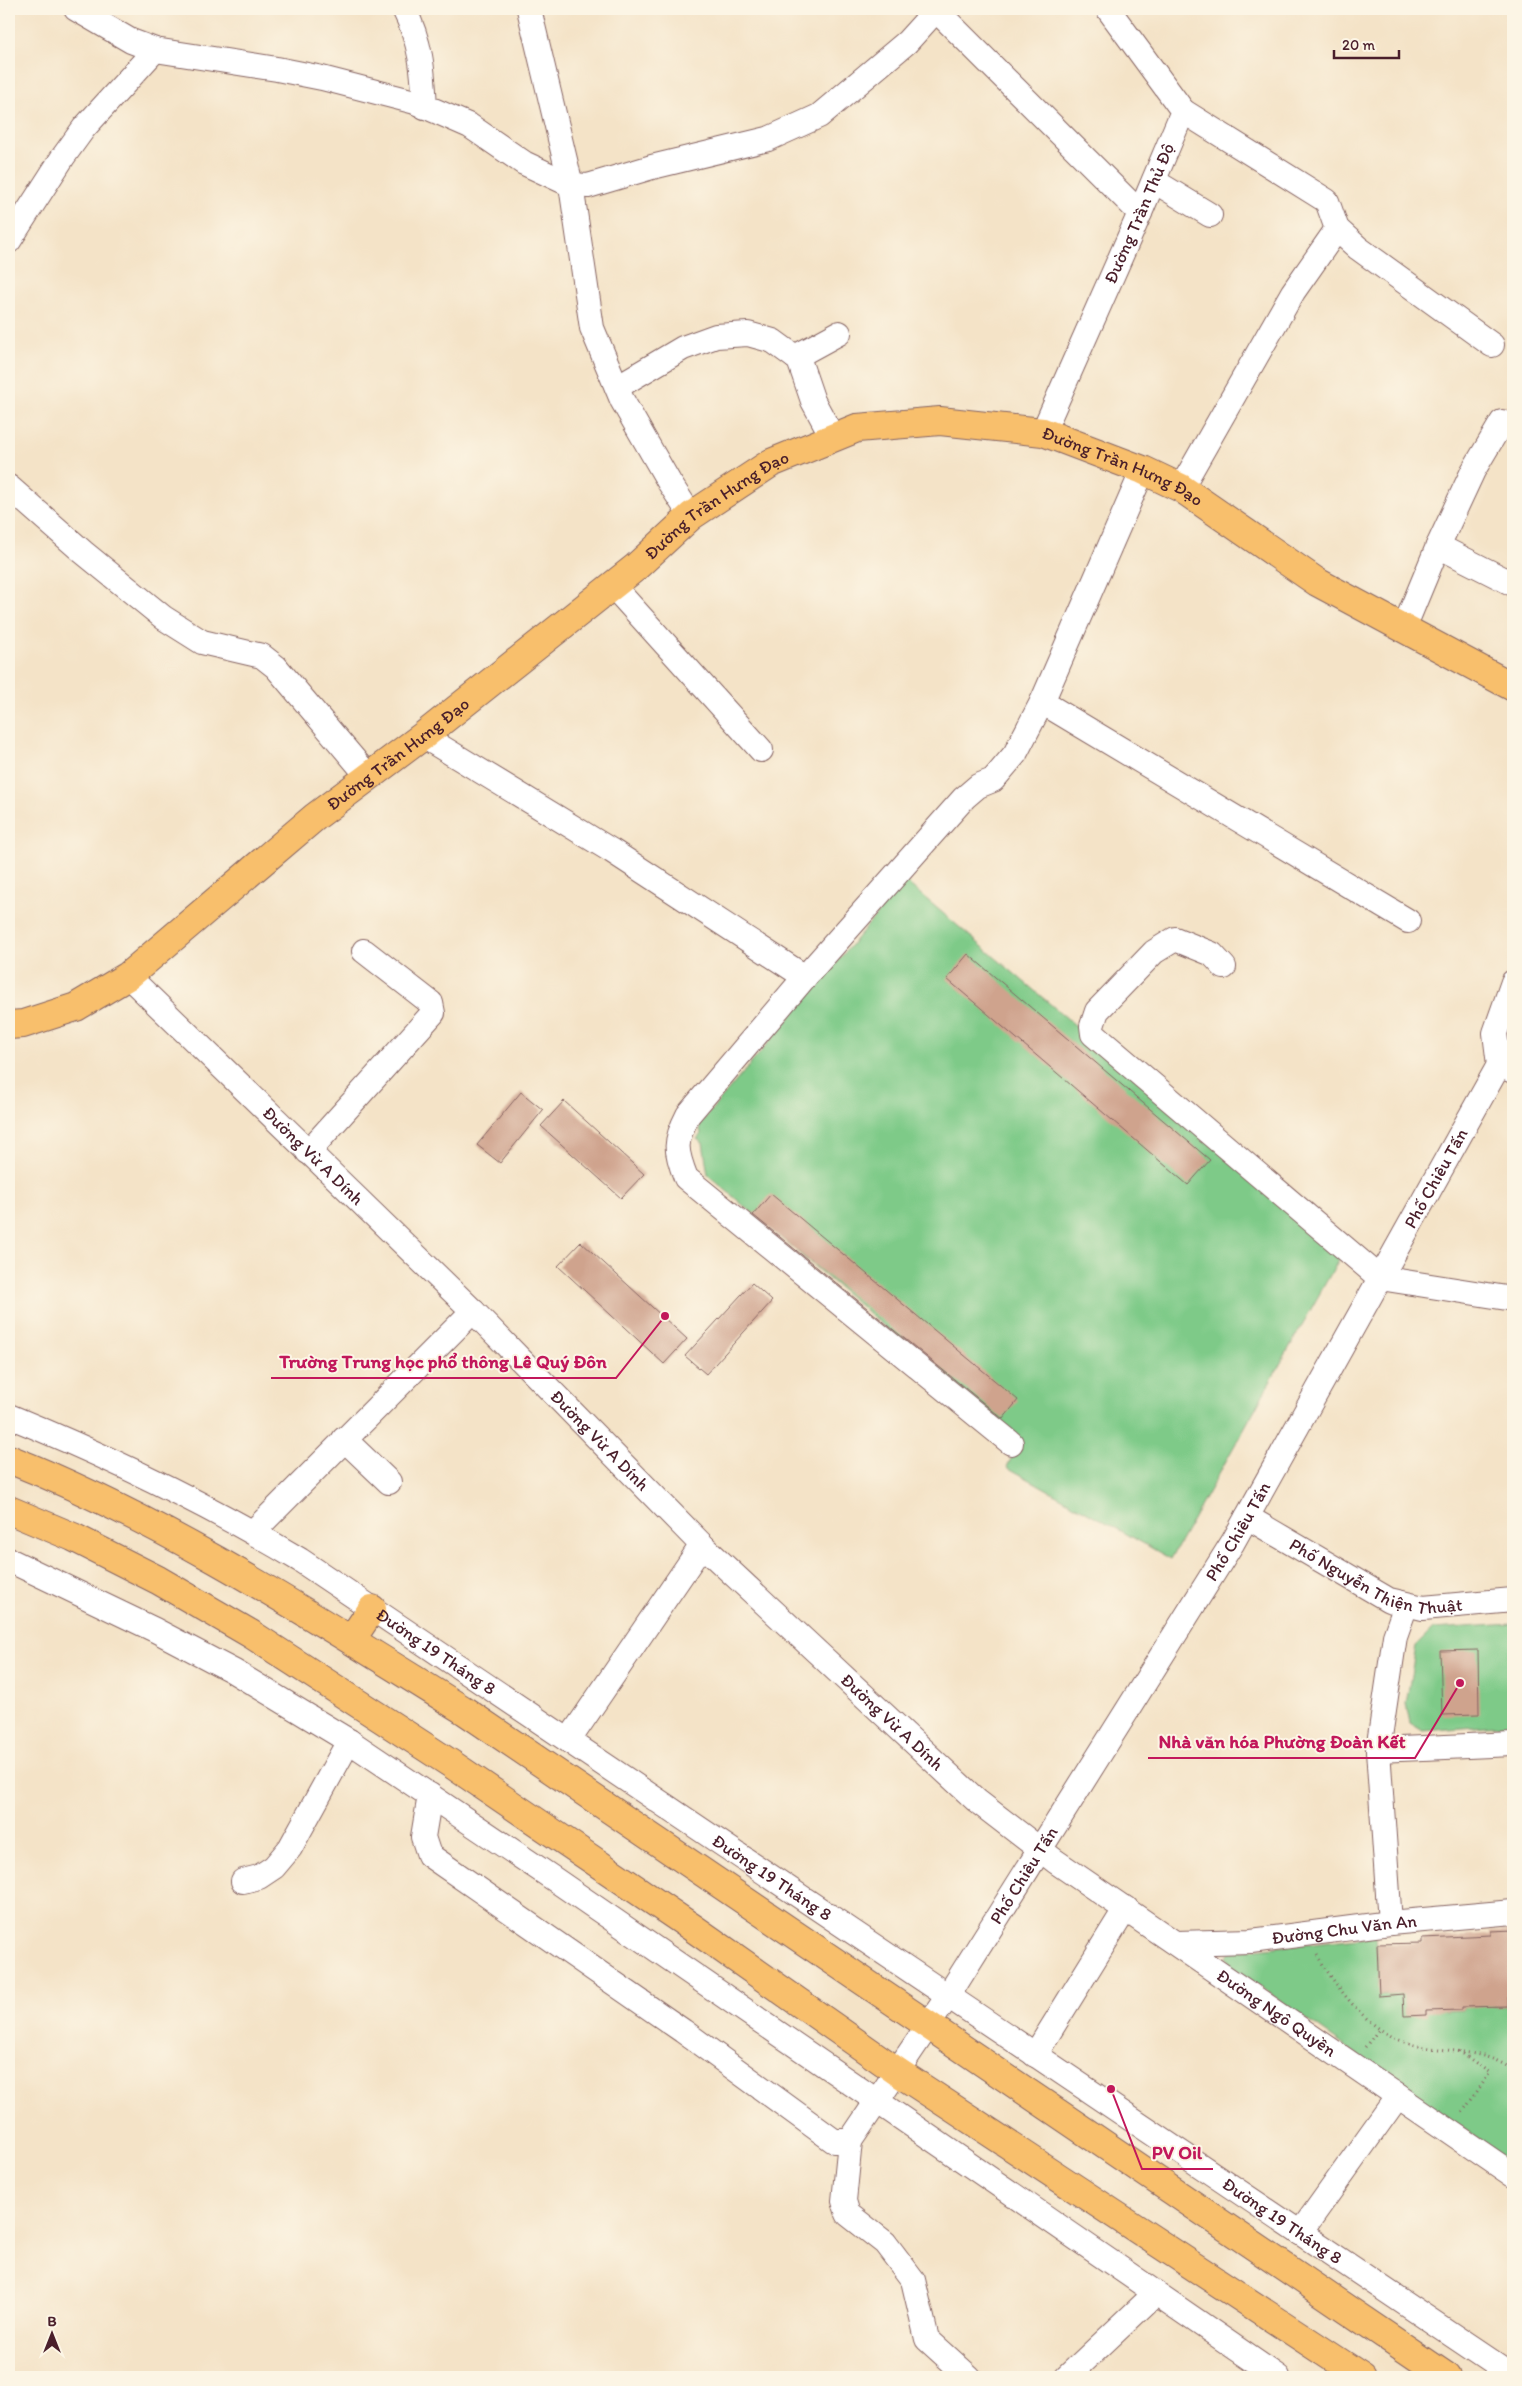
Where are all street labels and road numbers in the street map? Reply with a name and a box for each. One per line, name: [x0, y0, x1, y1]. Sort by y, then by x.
street label: Đường Trần Thủ Độ: [1099, 140, 1179, 287]
street label: Đường Trần Hưng Đạo: [1039, 422, 1207, 511]
street label: Đường Trần Hưng Đạo: [640, 446, 792, 565]
street label: Đường Trần Hưng Đạo: [322, 692, 474, 815]
street label: Đường Vừ A Dính: [258, 1102, 368, 1210]
street label: Phố Chiêu Tấn: [1399, 1124, 1473, 1232]
street label: Đường Vừ A Dính: [546, 1385, 654, 1495]
street label: Phố Chiêu Tấn: [1200, 1478, 1275, 1585]
street label: Phố Nguyễn Thiện Thuật: [1285, 1533, 1464, 1620]
street label: Đường 19 Tháng 8: [372, 1603, 500, 1700]
street label: Đường Vừ A Dính: [836, 1669, 948, 1775]
street label: Phố Chiêu Tấn: [985, 1822, 1063, 1928]
street label: Đường 19 Tháng 8: [708, 1829, 836, 1926]
street label: Đường Chu Văn An: [1270, 1910, 1418, 1949]
street label: Đường Ngô Quyền: [1212, 1964, 1341, 2062]
street label: Đường 19 Tháng 8: [1218, 2173, 1347, 2269]

